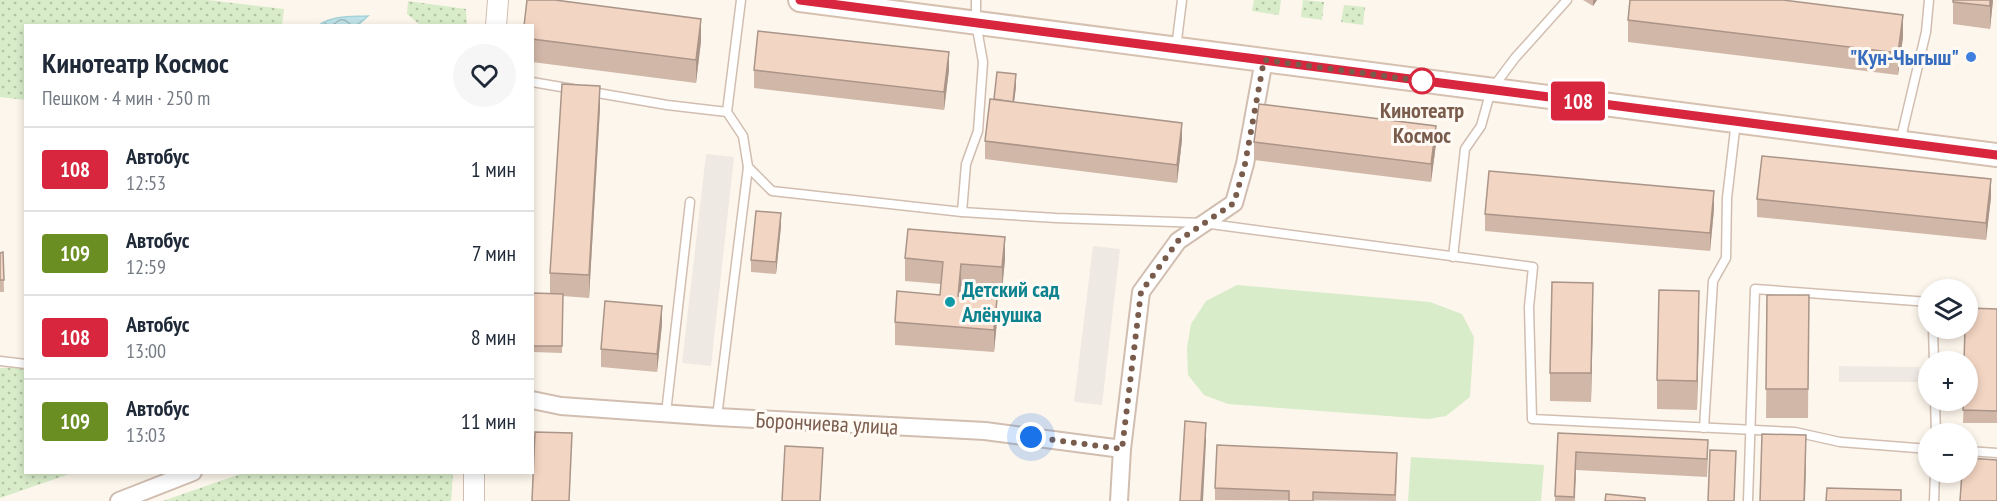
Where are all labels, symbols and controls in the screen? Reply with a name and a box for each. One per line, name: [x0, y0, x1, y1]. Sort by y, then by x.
place label: "Кун-Чыгыш": [1850, 43, 1959, 71]
text: Кинотеатр Космос: [42, 44, 229, 81]
button: heart: [453, 44, 516, 107]
marker: "Кун-Чыгыш": [1964, 50, 1978, 64]
marker: Кинотеатр Космос: [1409, 68, 1435, 94]
line badge: 108: [1544, 82, 1612, 120]
text: Пешком · 4 мин · 250 m: [42, 85, 210, 111]
text: 108: [1563, 88, 1593, 115]
place label: Кинотеатр Космос: [1380, 96, 1464, 149]
text: Автобус: [126, 142, 189, 170]
text: 1 мин: [471, 155, 516, 183]
text: 108: [60, 156, 90, 183]
text: 12:53: [126, 170, 166, 196]
text: Автобус: [126, 226, 189, 254]
text: 7 мин: [472, 239, 516, 267]
text: 109: [60, 240, 90, 267]
text: 12:59: [126, 254, 166, 280]
place label: Детский сад Алёнушка: [961, 275, 1060, 328]
map controls: [1918, 279, 1978, 483]
button: layers: [1918, 279, 1978, 339]
marker: Детский сад Алёнушка: [943, 295, 957, 309]
text: Автобус: [126, 310, 189, 338]
text: 8 мин: [471, 323, 516, 351]
text: 108: [60, 324, 90, 351]
text: 13:00: [126, 338, 166, 364]
button: +: [1918, 351, 1978, 411]
text: Автобус: [126, 394, 189, 422]
street label: Борончиева улица: [755, 405, 899, 441]
text: 11 мин: [461, 407, 516, 435]
text: 109: [60, 408, 90, 435]
text: 13:03: [126, 422, 166, 448]
your location: [1016, 422, 1046, 452]
button: −: [1918, 423, 1978, 483]

